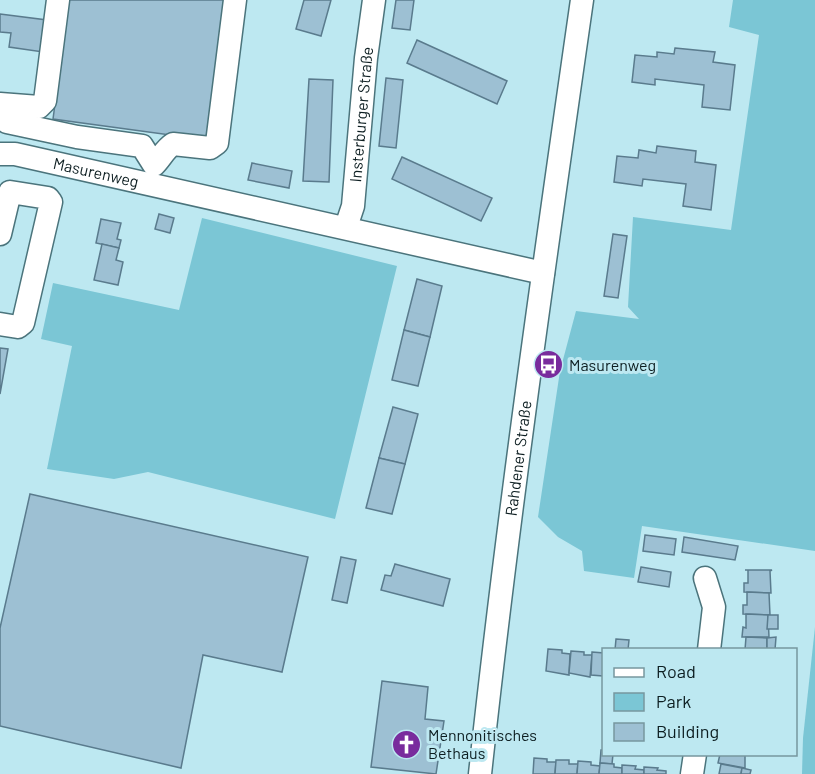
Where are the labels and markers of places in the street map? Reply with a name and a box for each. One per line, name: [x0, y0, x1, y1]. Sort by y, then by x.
bus stop icon: Masurenweg: [532, 349, 564, 381]
place label: Masurenweg: [569, 355, 656, 374]
place label: Mennonitisches Bethaus: [428, 725, 537, 762]
church icon: Mennonitisches Bethaus: [391, 728, 423, 760]

